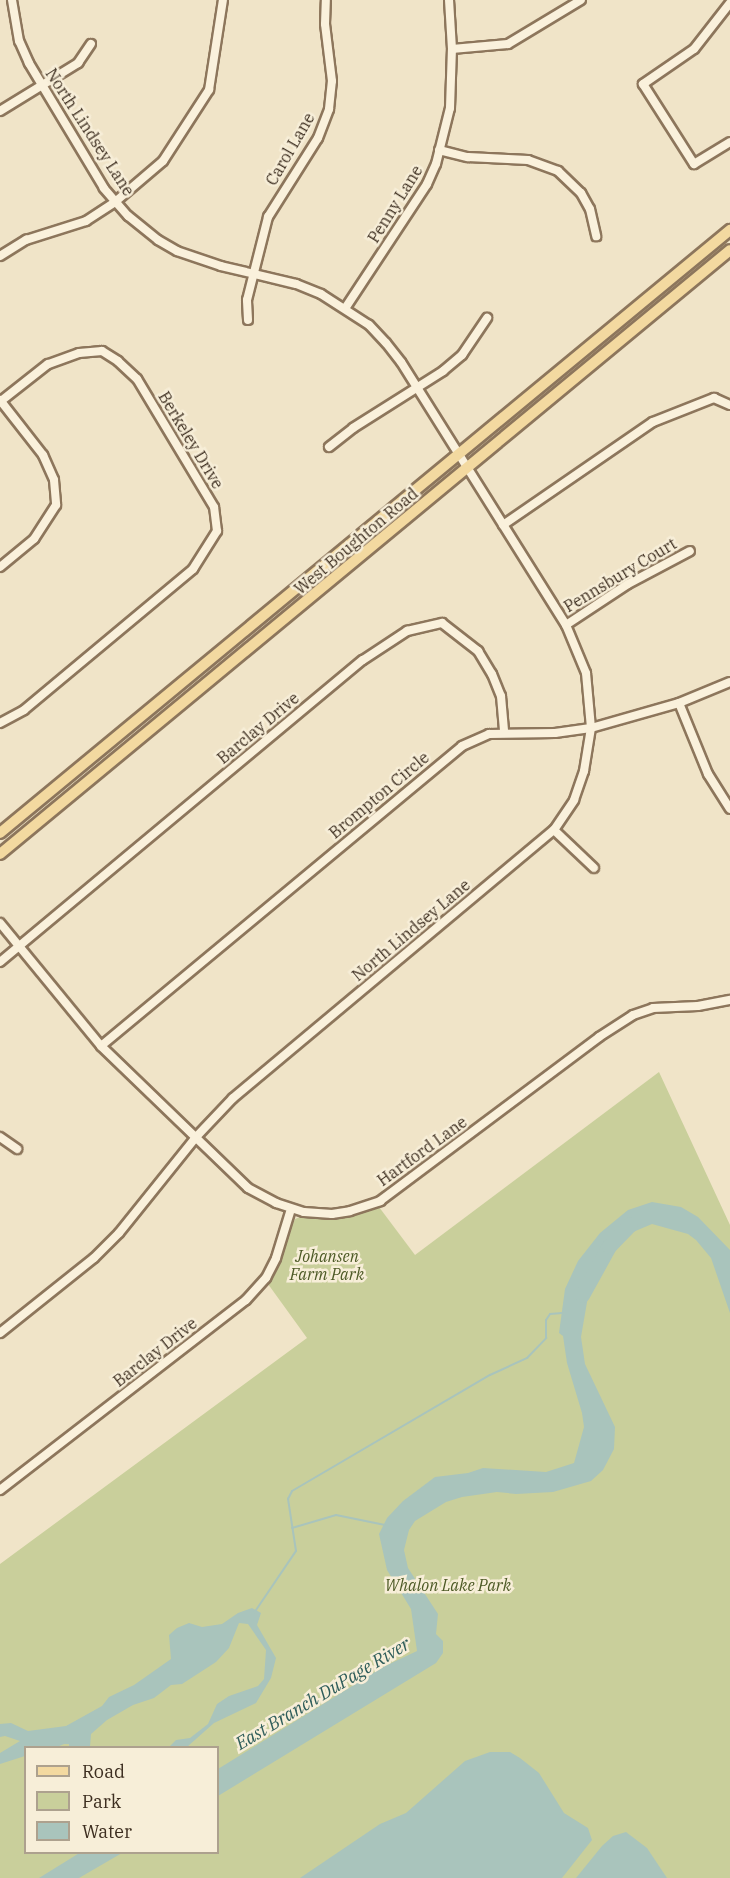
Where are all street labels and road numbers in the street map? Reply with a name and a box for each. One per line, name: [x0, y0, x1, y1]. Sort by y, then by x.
street label: North Lindsey Lane: [42, 65, 138, 199]
street label: Carol Lane: [262, 109, 318, 189]
street label: Penny Lane: [364, 162, 426, 246]
street label: Berkeley Drive: [154, 388, 228, 492]
street label: West Boughton Road: [290, 484, 422, 598]
street label: Pennsbury Court: [560, 534, 680, 616]
street label: Barclay Drive: [213, 688, 303, 768]
street label: Brompton Circle: [325, 748, 433, 842]
street label: North Lindsey Lane: [348, 875, 474, 985]
street label: Hartford Lane: [373, 1112, 471, 1190]
street label: Barclay Drive: [109, 1313, 201, 1391]

